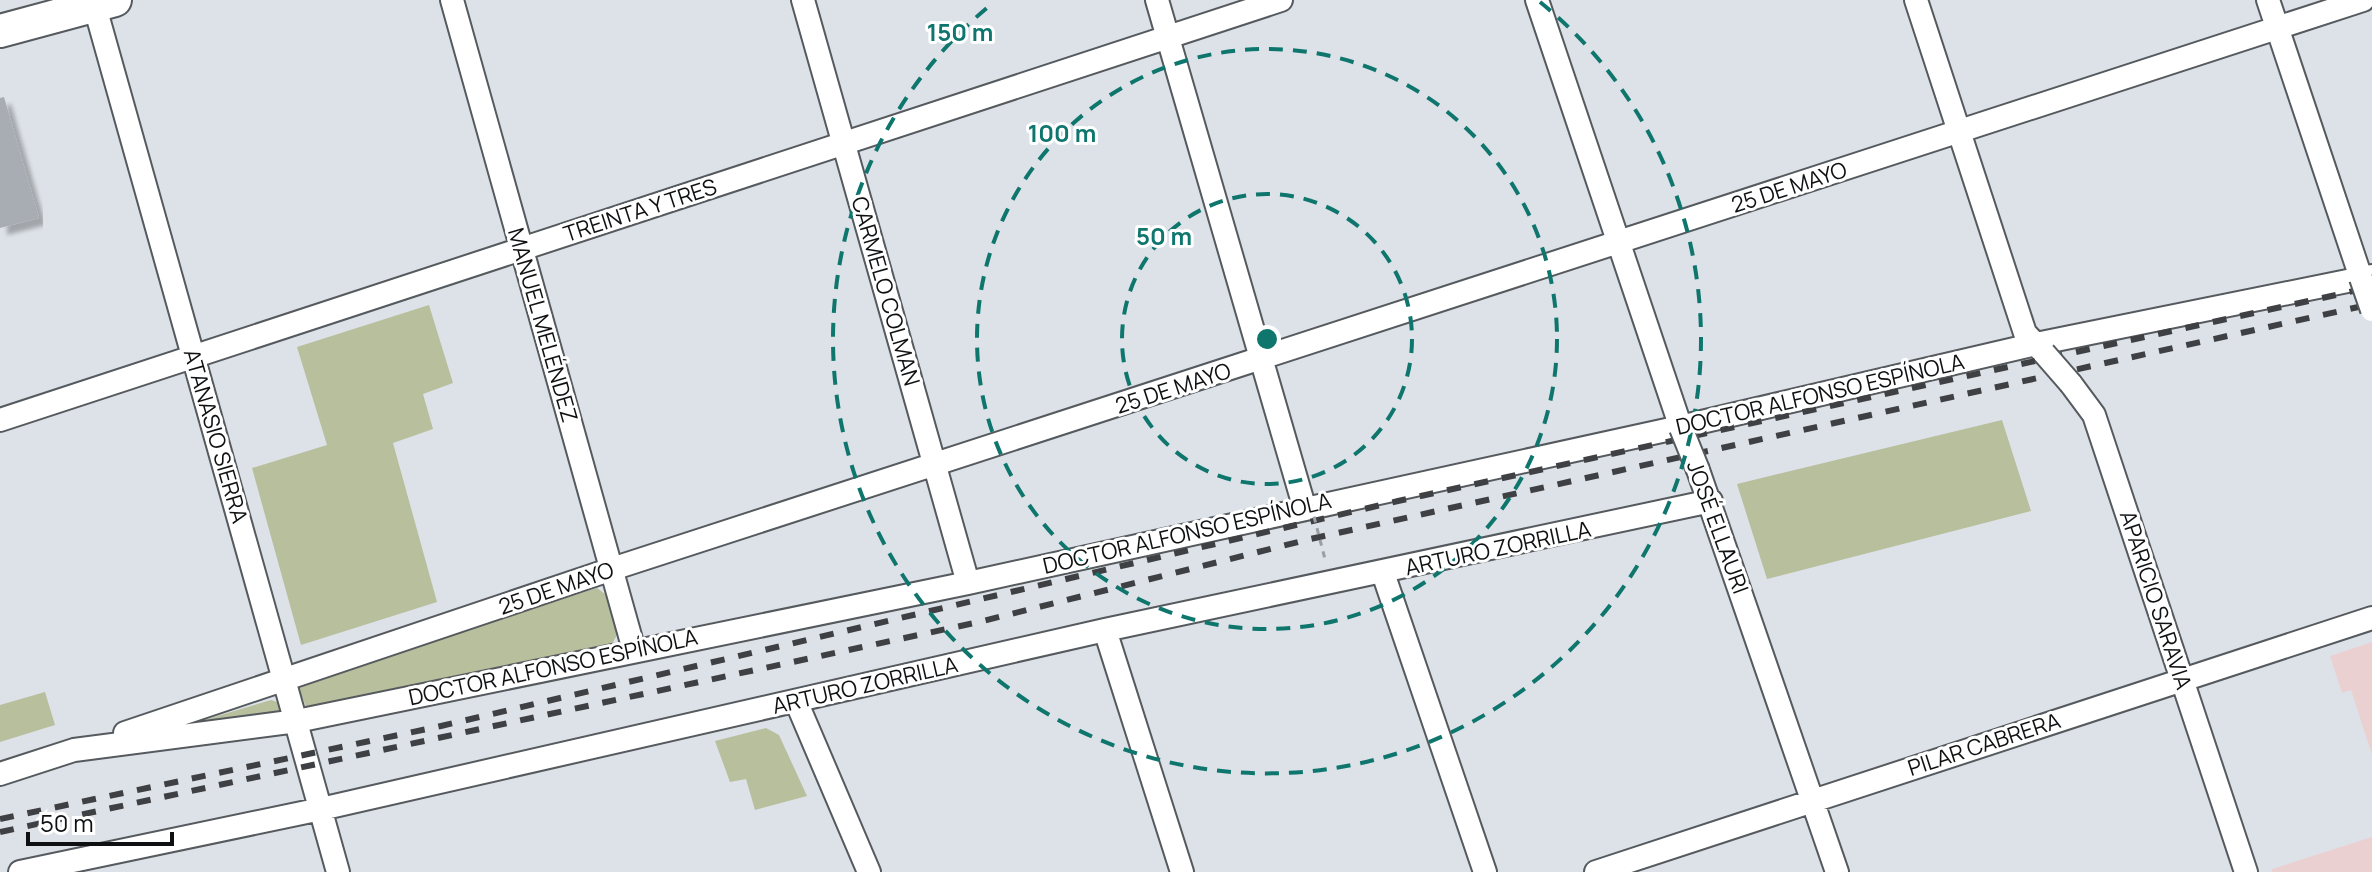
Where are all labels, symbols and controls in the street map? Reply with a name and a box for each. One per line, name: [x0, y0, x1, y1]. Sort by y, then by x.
text: 150 m: [927, 15, 993, 48]
text: 100 m: [1028, 116, 1096, 149]
street label: 25 DE MAYO: [1727, 154, 1851, 220]
street label: TREINTA Y TRES: [560, 171, 720, 249]
street label: CARMELO COLMAN: [845, 193, 927, 389]
text: 50 m: [1136, 219, 1192, 252]
street label: MANUEL MELÉNDEZ: [501, 224, 585, 426]
centre of rings: [1253, 325, 1281, 353]
street label: ATANASIO SIERRA: [177, 345, 255, 527]
street label: DOCTOR ALFONSO ESPÍNOLA: [1673, 346, 1967, 442]
street label: 25 DE MAYO: [1111, 355, 1235, 421]
street label: JOSÉ ELLAURI: [1680, 456, 1756, 598]
street label: DOCTOR ALFONSO ESPÍNOLA: [1040, 485, 1334, 581]
street label: APARICIO SARAVIA: [2113, 507, 2199, 693]
street label: ARTURO ZORRILLA: [1402, 514, 1594, 582]
street label: 25 DE MAYO: [495, 554, 618, 622]
street label: DOCTOR ALFONSO ESPÍNOLA: [406, 622, 700, 712]
street label: ARTURO ZORRILLA: [769, 649, 961, 721]
street label: PILAR CABRERA: [1904, 705, 2064, 783]
scale bar: [28, 796, 172, 846]
text: 50 m: [40, 806, 94, 839]

